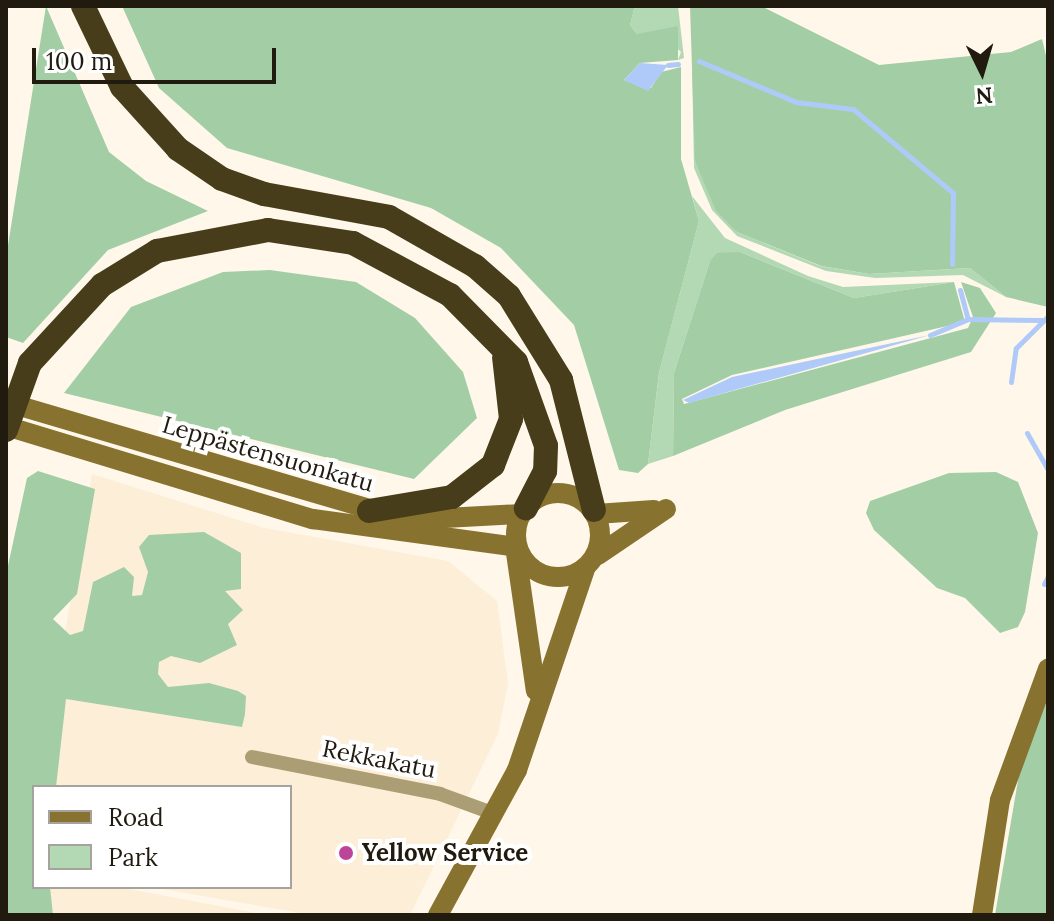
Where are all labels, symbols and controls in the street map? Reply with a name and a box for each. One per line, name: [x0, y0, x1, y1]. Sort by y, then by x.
scale bar: [36, 32, 280, 82]
north arrow: [942, 32, 1022, 112]
text: 100 m: [46, 46, 112, 77]
text: N: [974, 81, 994, 111]
street label: Leppästensuonkatu: [159, 410, 377, 498]
street label: Rekkakatu: [320, 734, 438, 784]
legend: [32, 785, 292, 889]
text: Road: [108, 802, 164, 833]
place label: Yellow Service: [362, 839, 528, 867]
text: Park: [108, 842, 158, 873]
marker: Yellow Service: [337, 844, 355, 862]

